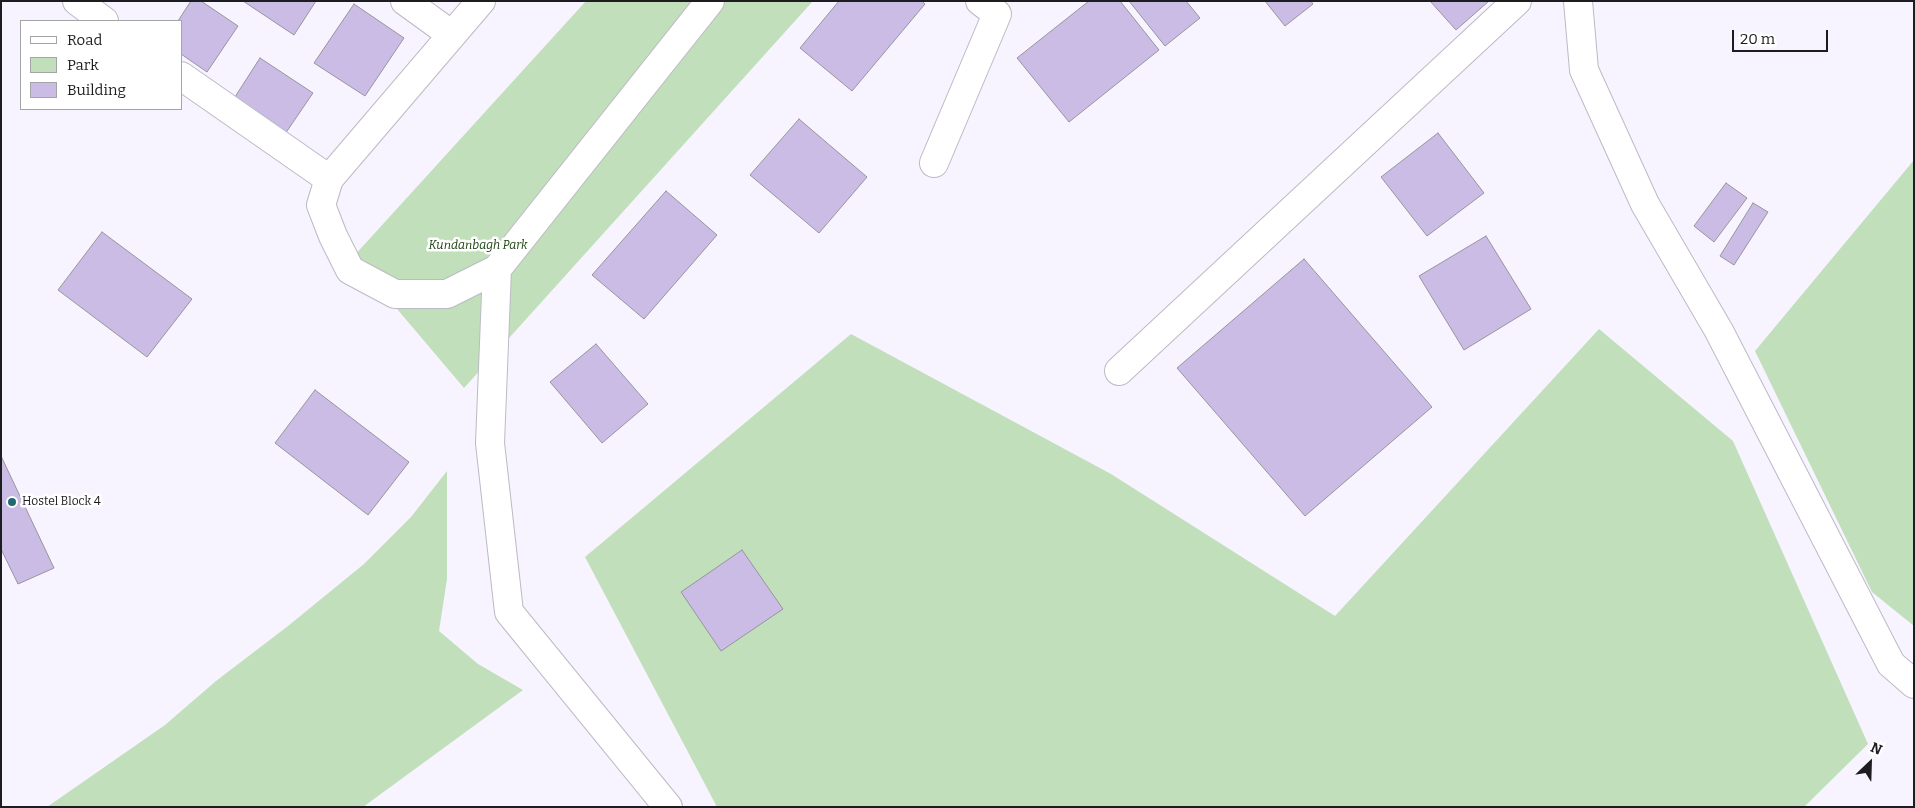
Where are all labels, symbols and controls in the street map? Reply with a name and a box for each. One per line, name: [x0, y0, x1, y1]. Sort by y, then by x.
legend: [20, 20, 182, 110]
scale bar: [1735, 20, 1831, 52]
text: 20 m: [1740, 30, 1775, 48]
text: Road: [67, 31, 102, 49]
text: Park: [67, 56, 99, 74]
text: Building: [67, 81, 126, 99]
park label: Kundanbagh Park: [428, 239, 528, 253]
place label: Hostel Block 4: [22, 495, 101, 509]
marker: Hostel Block 4: [6, 496, 18, 508]
north arrow: [1845, 738, 1895, 788]
text: N: [1868, 739, 1885, 759]

